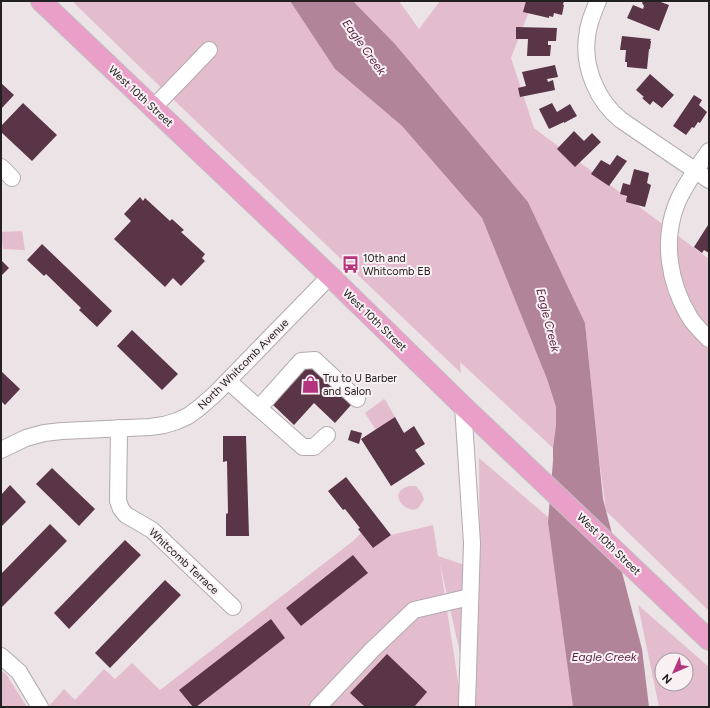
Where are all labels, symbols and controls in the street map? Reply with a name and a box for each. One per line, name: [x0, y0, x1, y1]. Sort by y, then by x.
water label: Eagle Creek: [339, 17, 389, 78]
street label: West 10th Street: [106, 63, 176, 130]
place label: 10th and Whitcomb EB: [363, 252, 431, 278]
bus stop icon: 10th and Whitcomb EB: [340, 254, 360, 274]
street label: West 10th Street: [340, 287, 409, 354]
water label: Eagle Creek: [533, 287, 563, 354]
street label: North Whitcomb Avenue: [195, 316, 291, 412]
place label: Tru to U Barber and Salon: [323, 372, 397, 398]
shop icon: Tru to U Barber and Salon: [300, 374, 320, 394]
street label: West 10th Street: [574, 511, 643, 578]
street label: Whitcomb Terrace: [146, 526, 221, 597]
water label: Eagle Creek: [571, 650, 638, 664]
north arrow: [654, 652, 694, 692]
text: N: [660, 671, 675, 686]

